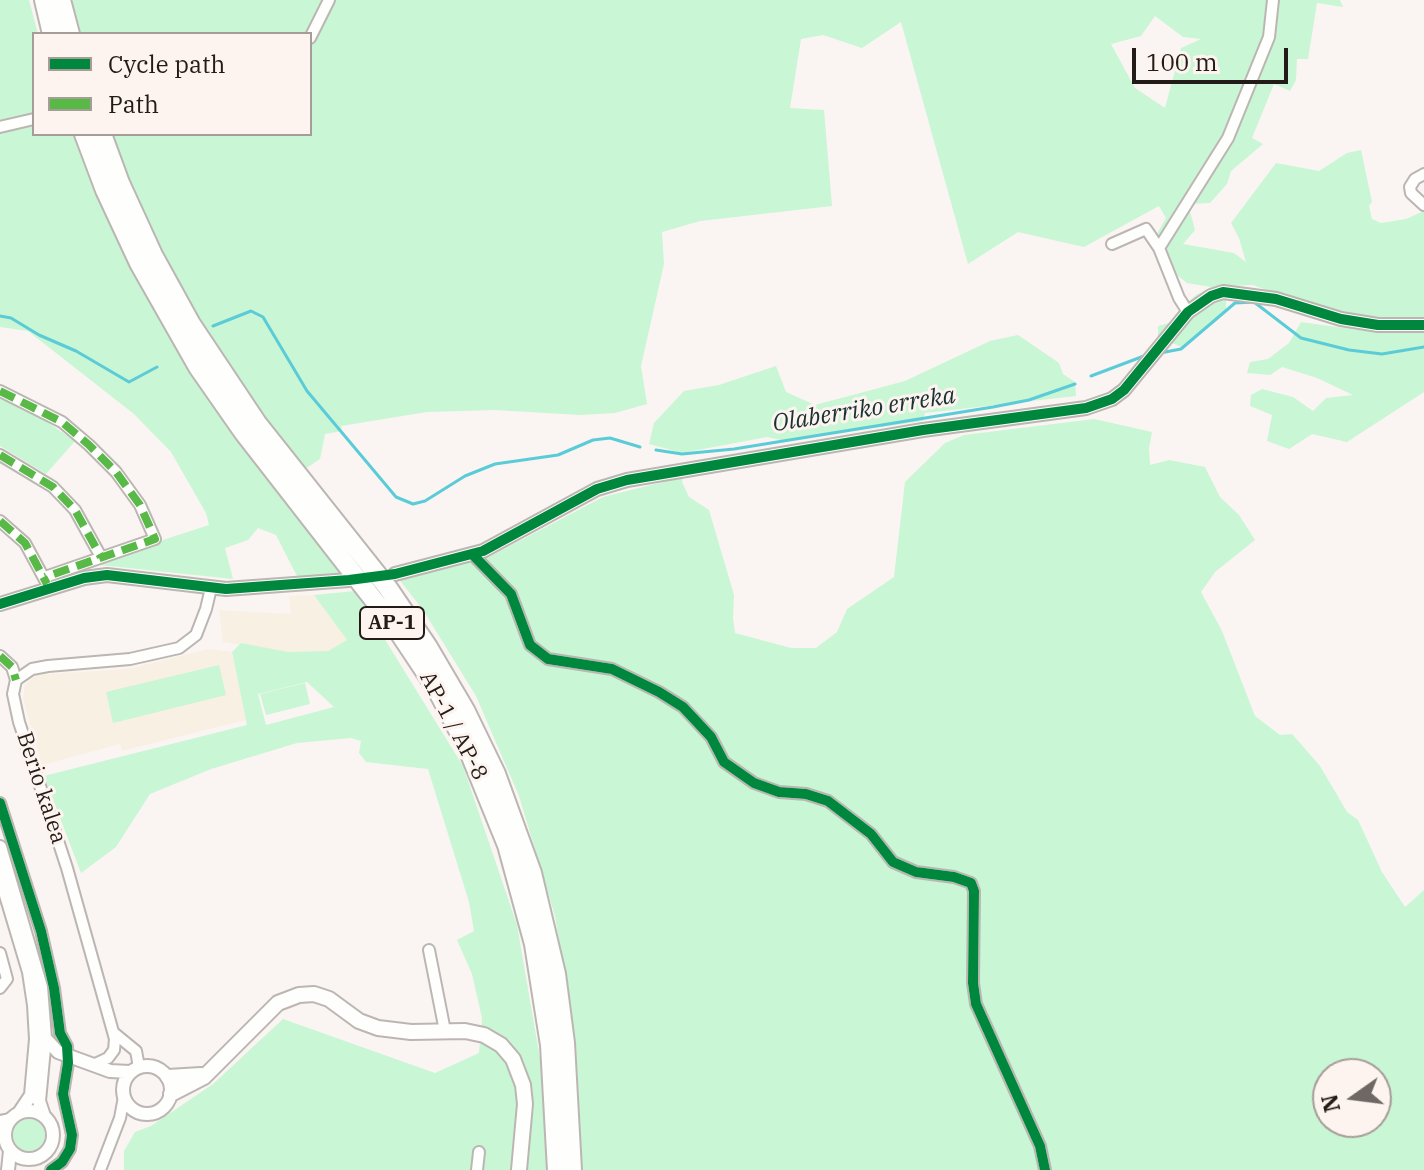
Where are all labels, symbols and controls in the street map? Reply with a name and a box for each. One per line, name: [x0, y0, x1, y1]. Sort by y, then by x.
legend: [32, 32, 312, 136]
scale bar: [1136, 32, 1292, 82]
text: 100 m: [1146, 46, 1218, 78]
text: Cycle path: [108, 48, 225, 80]
text: Path: [108, 88, 159, 120]
water label: Olaberriko erreka: [770, 381, 958, 439]
road number: AP-1: [360, 607, 424, 639]
street label: AP-1 / AP-8: [413, 667, 493, 785]
street label: Berio kalea: [10, 729, 72, 847]
north arrow: [1312, 1058, 1392, 1138]
text: N: [1314, 1091, 1346, 1115]

